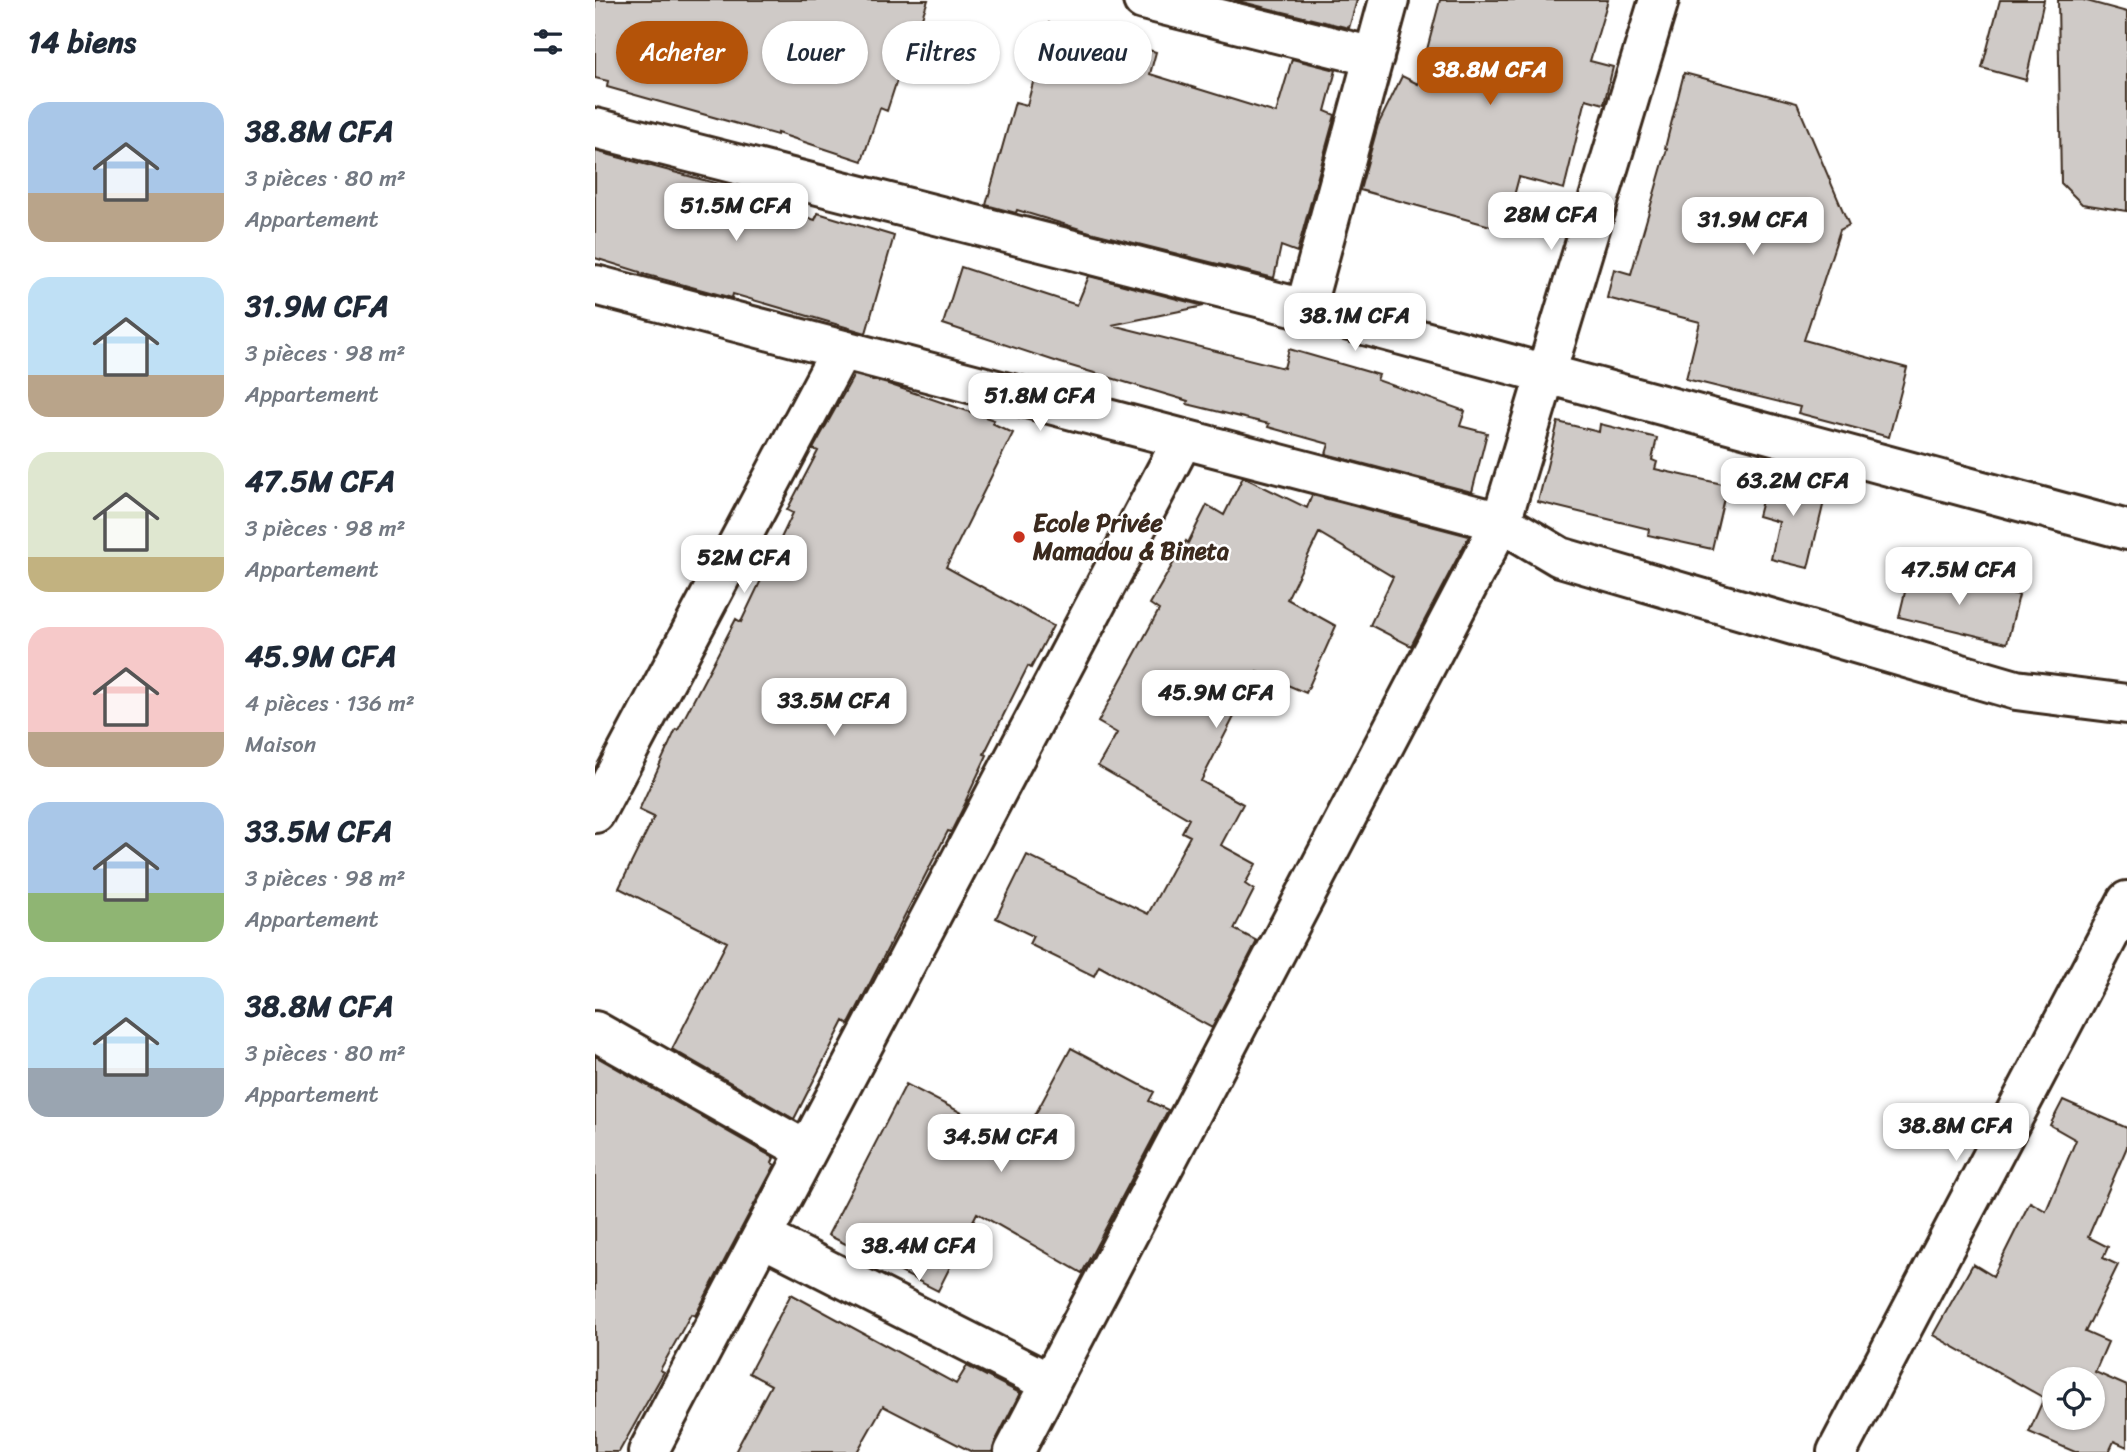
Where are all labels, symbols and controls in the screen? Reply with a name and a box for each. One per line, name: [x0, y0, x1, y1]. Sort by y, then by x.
text: 14 biens: [28, 15, 136, 69]
chip: Acheter: [616, 21, 748, 84]
chip: Louer: [762, 21, 868, 84]
chip: Filtres: [882, 21, 1000, 84]
chip: Nouveau: [1014, 21, 1152, 84]
icon: filters: [529, 23, 567, 61]
pin: 38.8M CFA: [1410, 48, 1570, 107]
text: 38.8M CFA: [1433, 49, 1547, 90]
text: 38.8M CFA: [245, 104, 394, 158]
icon: home: [84, 130, 168, 214]
text: 3 pièces · 80 m²: [245, 158, 406, 199]
pin: 51.5M CFA: [656, 184, 816, 243]
text: 51.5M CFA: [680, 185, 792, 226]
pin: 28M CFA: [1486, 192, 1616, 252]
text: 28M CFA: [1504, 194, 1598, 235]
pin: 31.9M CFA: [1673, 198, 1833, 257]
text: Appartement: [245, 199, 379, 240]
text: 31.9M CFA: [1698, 199, 1808, 240]
text: 31.9M CFA: [245, 279, 389, 333]
pin: 38.1M CFA: [1275, 294, 1435, 353]
text: 38.1M CFA: [1300, 295, 1410, 336]
icon: home: [84, 305, 168, 389]
text: 3 pièces · 98 m²: [245, 333, 405, 374]
text: Appartement: [245, 374, 379, 415]
pin: 51.8M CFA: [960, 374, 1120, 433]
text: 51.8M CFA: [984, 375, 1096, 416]
text: 47.5M CFA: [245, 454, 395, 508]
pin: 63.2M CFA: [1713, 458, 1873, 518]
text: 63.2M CFA: [1737, 460, 1849, 501]
icon: home: [84, 480, 168, 564]
place label: Ecole Privée Mamadou & Bineta: [1032, 502, 1229, 572]
text: 3 pièces · 98 m²: [245, 508, 405, 549]
marker: Ecole Privée Mamadou & Bineta: [1011, 529, 1027, 545]
pin: 52M CFA: [679, 536, 809, 595]
text: 52M CFA: [697, 537, 791, 578]
pin: 47.5M CFA: [1879, 548, 2039, 607]
text: Appartement: [245, 549, 379, 590]
text: 47.5M CFA: [1901, 549, 2017, 590]
text: 45.9M CFA: [245, 629, 397, 683]
icon: home: [84, 655, 168, 739]
pin: 45.9M CFA: [1136, 670, 1296, 730]
text: 45.9M CFA: [1158, 672, 1274, 713]
pin: 33.5M CFA: [754, 678, 914, 738]
text: 33.5M CFA: [778, 680, 890, 721]
text: 4 pièces · 136 m²: [245, 683, 415, 724]
text: Maison: [245, 724, 316, 765]
text: 33.5M CFA: [245, 804, 392, 858]
icon: home: [84, 830, 168, 914]
text: 3 pièces · 98 m²: [245, 858, 405, 899]
text: Appartement: [245, 899, 379, 940]
text: 38.8M CFA: [245, 979, 394, 1033]
icon: home: [84, 1005, 168, 1089]
text: 3 pièces · 80 m²: [245, 1033, 406, 1074]
text: Appartement: [245, 1074, 379, 1115]
pin: 38.8M CFA: [1876, 1104, 2036, 1163]
text: 38.8M CFA: [1899, 1105, 2013, 1146]
pin: 34.5M CFA: [921, 1114, 1081, 1174]
text: 34.5M CFA: [944, 1116, 1058, 1157]
pin: 38.4M CFA: [839, 1224, 999, 1283]
text: 38.4M CFA: [862, 1225, 976, 1266]
map controls: [2042, 1367, 2105, 1430]
button: locate: [2042, 1367, 2105, 1430]

